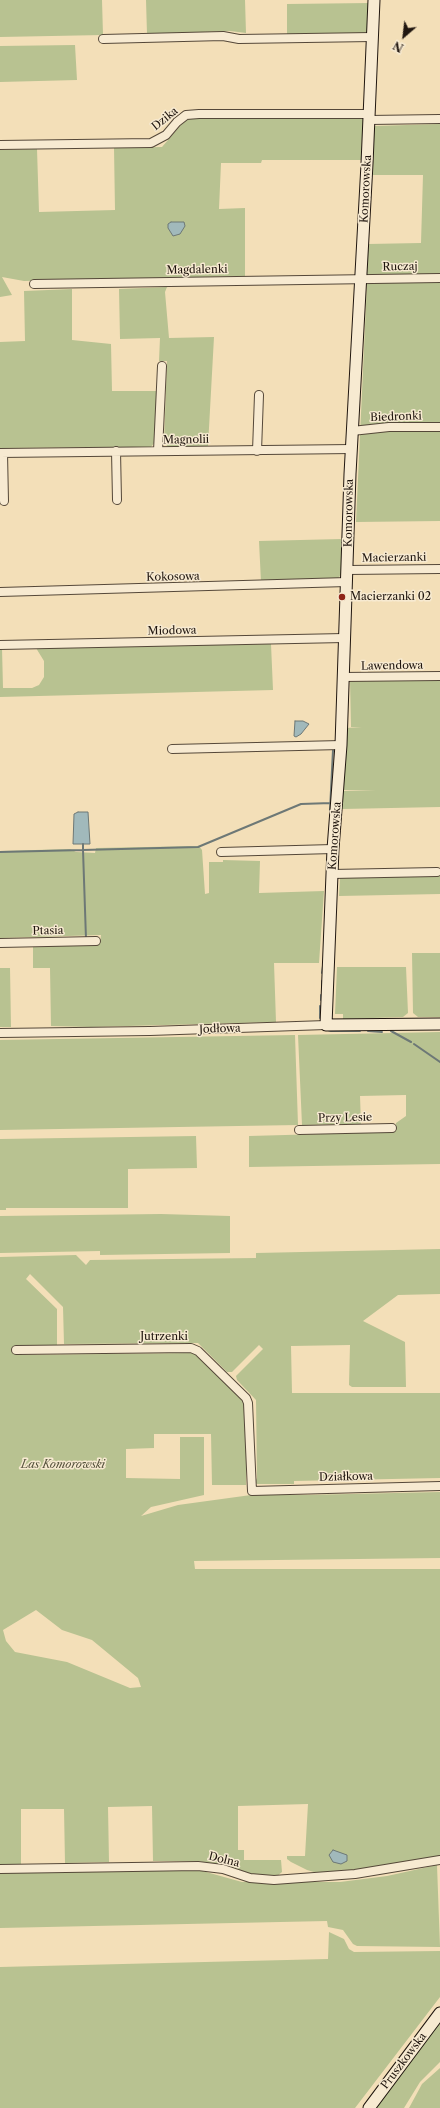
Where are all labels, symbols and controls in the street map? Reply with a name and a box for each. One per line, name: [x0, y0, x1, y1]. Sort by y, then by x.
north arrow: [384, 16, 424, 56]
text: N: [391, 38, 406, 55]
street label: Dzika: [149, 104, 181, 134]
street label: Komorowska: [358, 154, 374, 224]
street label: Ruczaj: [382, 260, 418, 274]
street label: Magdalenki: [166, 263, 228, 277]
street label: Biedronki: [370, 410, 422, 424]
street label: Magnolii: [163, 433, 209, 447]
street label: Komorowska: [342, 479, 356, 547]
street label: Macierzanki: [361, 551, 427, 565]
street label: Kokosowa: [146, 570, 200, 584]
place label: Macierzanki 02: [350, 590, 431, 604]
marker: Macierzanki 02: [337, 592, 347, 602]
street label: Miodowa: [147, 624, 197, 638]
street label: Lawendowa: [361, 659, 423, 673]
street label: Komorowska: [326, 801, 344, 871]
street label: Ptasia: [32, 924, 64, 938]
street label: Jodłowa: [199, 1022, 241, 1036]
street label: Przy Lesie: [318, 1111, 372, 1125]
street label: Jutrzenki: [140, 1330, 188, 1344]
park label: Las Komorowski: [21, 1458, 105, 1472]
street label: Działkowa: [319, 1470, 373, 1484]
street label: Dolna: [207, 1850, 241, 1870]
street label: Pruszkowska: [379, 2030, 429, 2092]

